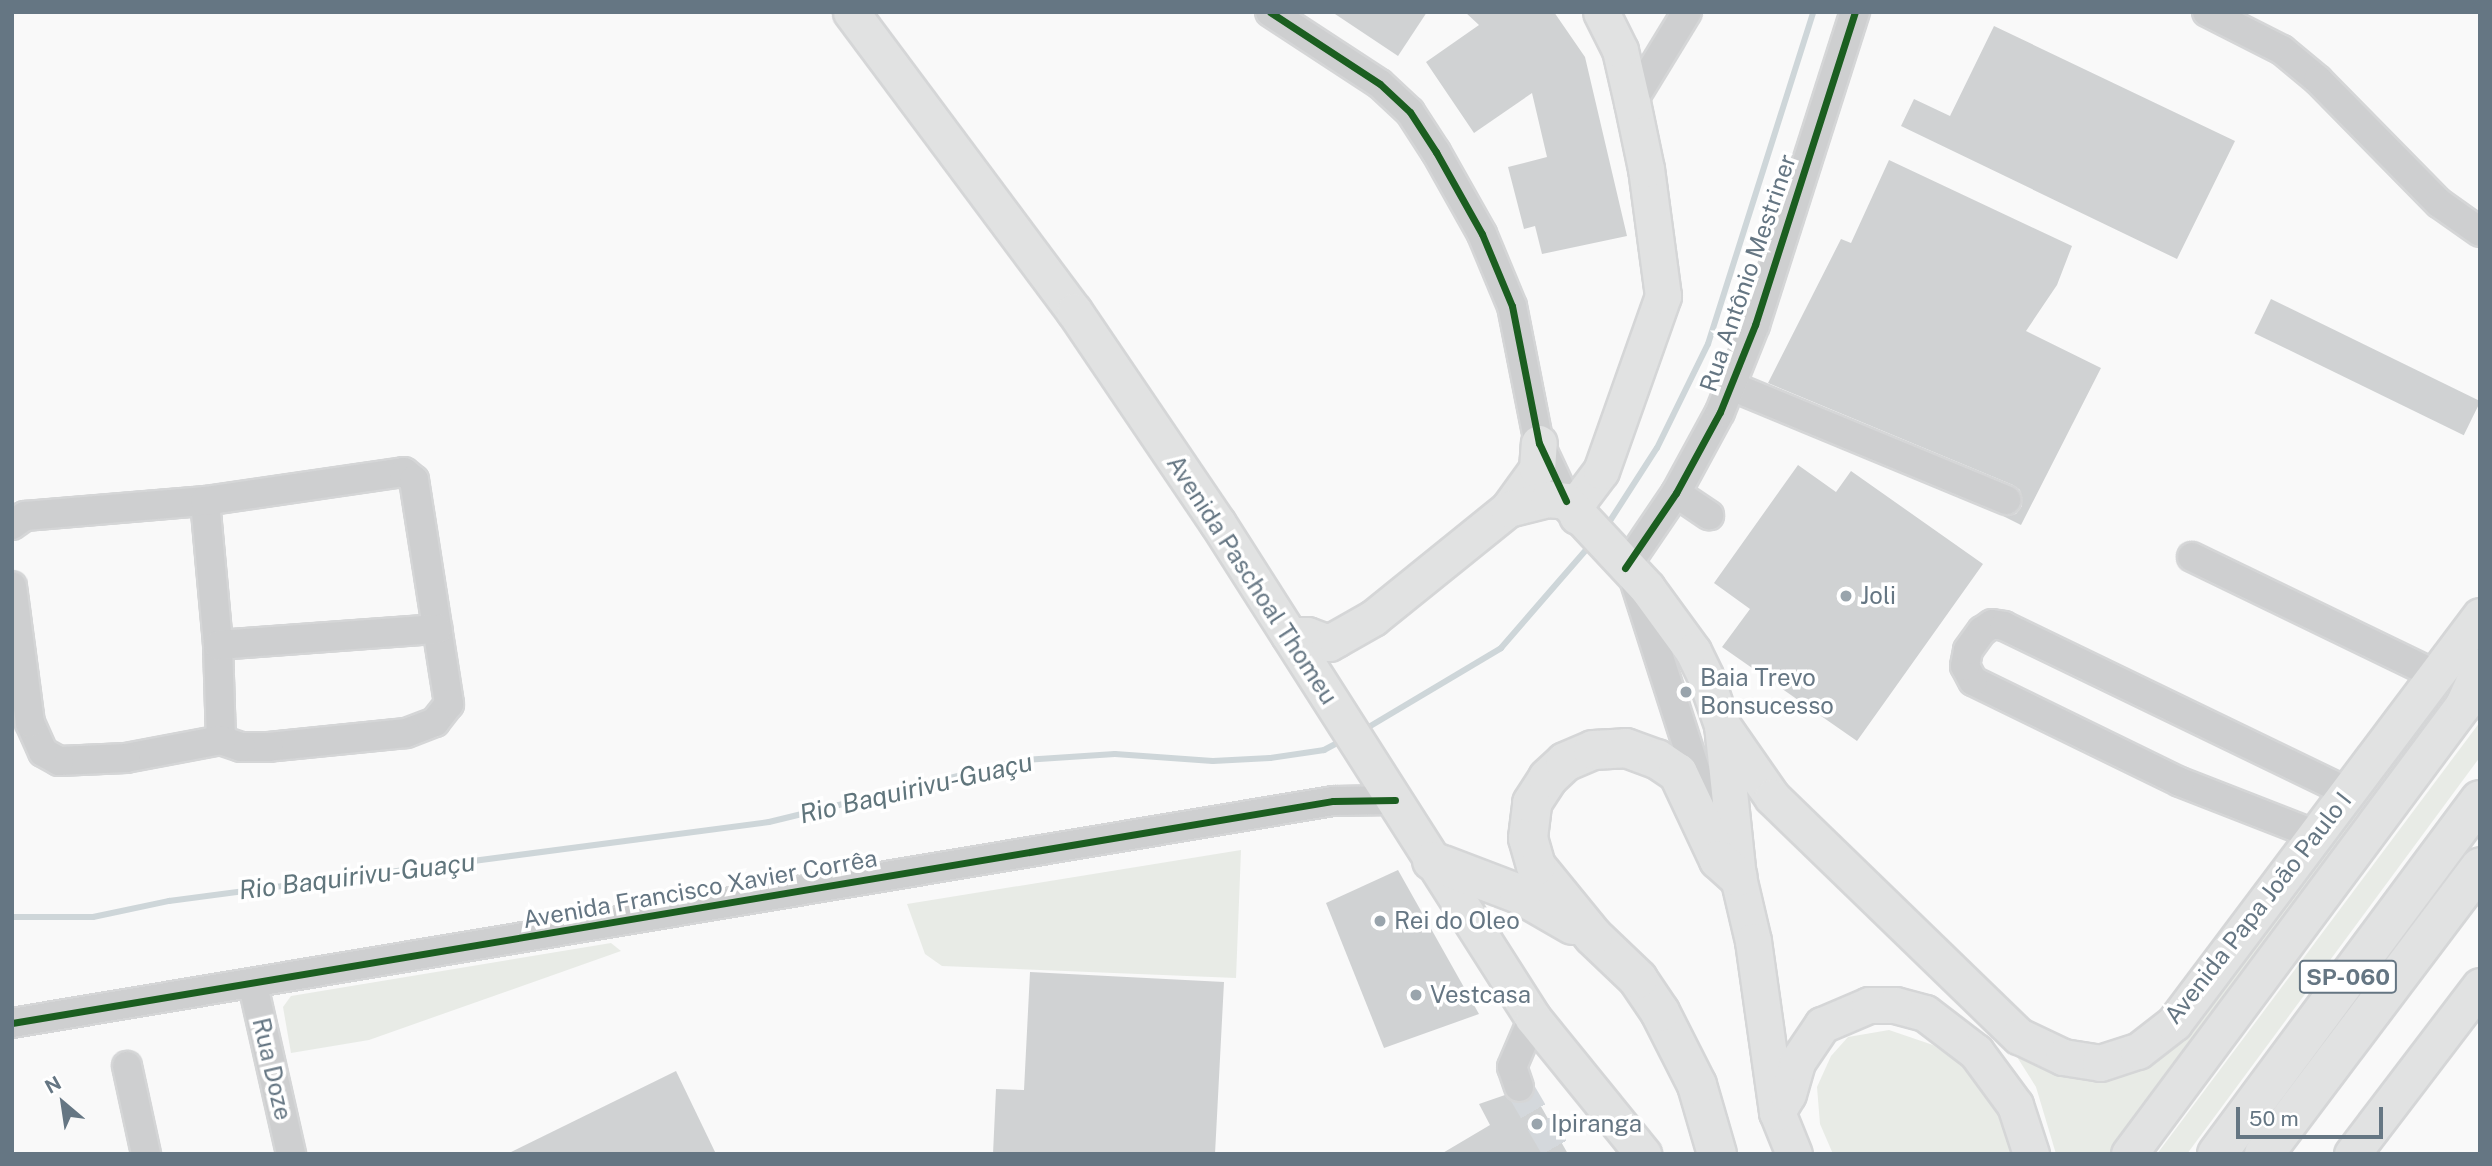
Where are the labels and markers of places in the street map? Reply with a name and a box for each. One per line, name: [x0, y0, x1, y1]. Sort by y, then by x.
place label: Joli: [1860, 582, 1896, 610]
marker: Joli: [1838, 588, 1854, 604]
place label: Baia Trevo Bonsucesso: [1700, 664, 1834, 720]
marker: Baia Trevo Bonsucesso: [1678, 684, 1694, 700]
place label: Rei do Oleo: [1394, 907, 1520, 935]
marker: Rei do Oleo: [1372, 913, 1388, 929]
place label: Vestcasa: [1430, 981, 1531, 1009]
marker: Vestcasa: [1408, 987, 1424, 1003]
place label: Ipiranga: [1551, 1110, 1642, 1138]
marker: Ipiranga: [1529, 1116, 1545, 1132]

